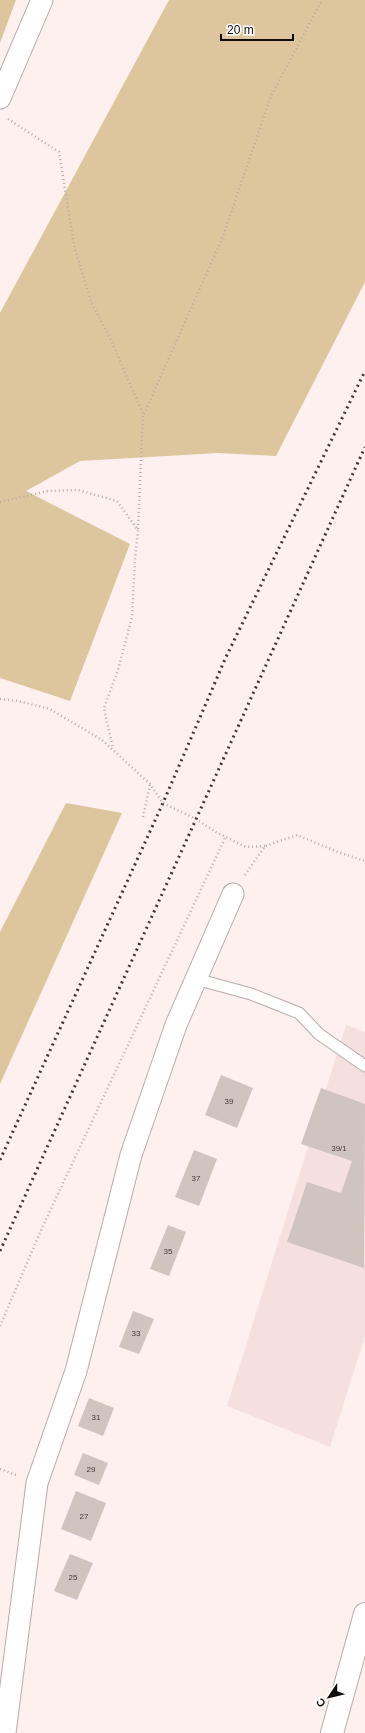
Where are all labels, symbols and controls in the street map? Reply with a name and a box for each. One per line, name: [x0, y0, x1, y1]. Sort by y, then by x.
scale bar: [221, 16, 293, 42]
text: 20 m: [227, 23, 254, 37]
house number: 39: [225, 1097, 234, 1106]
house number: 39/1: [331, 1144, 347, 1153]
house number: 37: [192, 1174, 201, 1183]
house number: 35: [164, 1247, 173, 1256]
house number: 33: [132, 1329, 141, 1338]
house number: 31: [92, 1413, 101, 1422]
house number: 29: [87, 1465, 96, 1474]
house number: 27: [80, 1512, 89, 1521]
house number: 25: [69, 1573, 78, 1582]
north arrow: [309, 1677, 349, 1717]
text: С: [314, 1696, 328, 1709]

